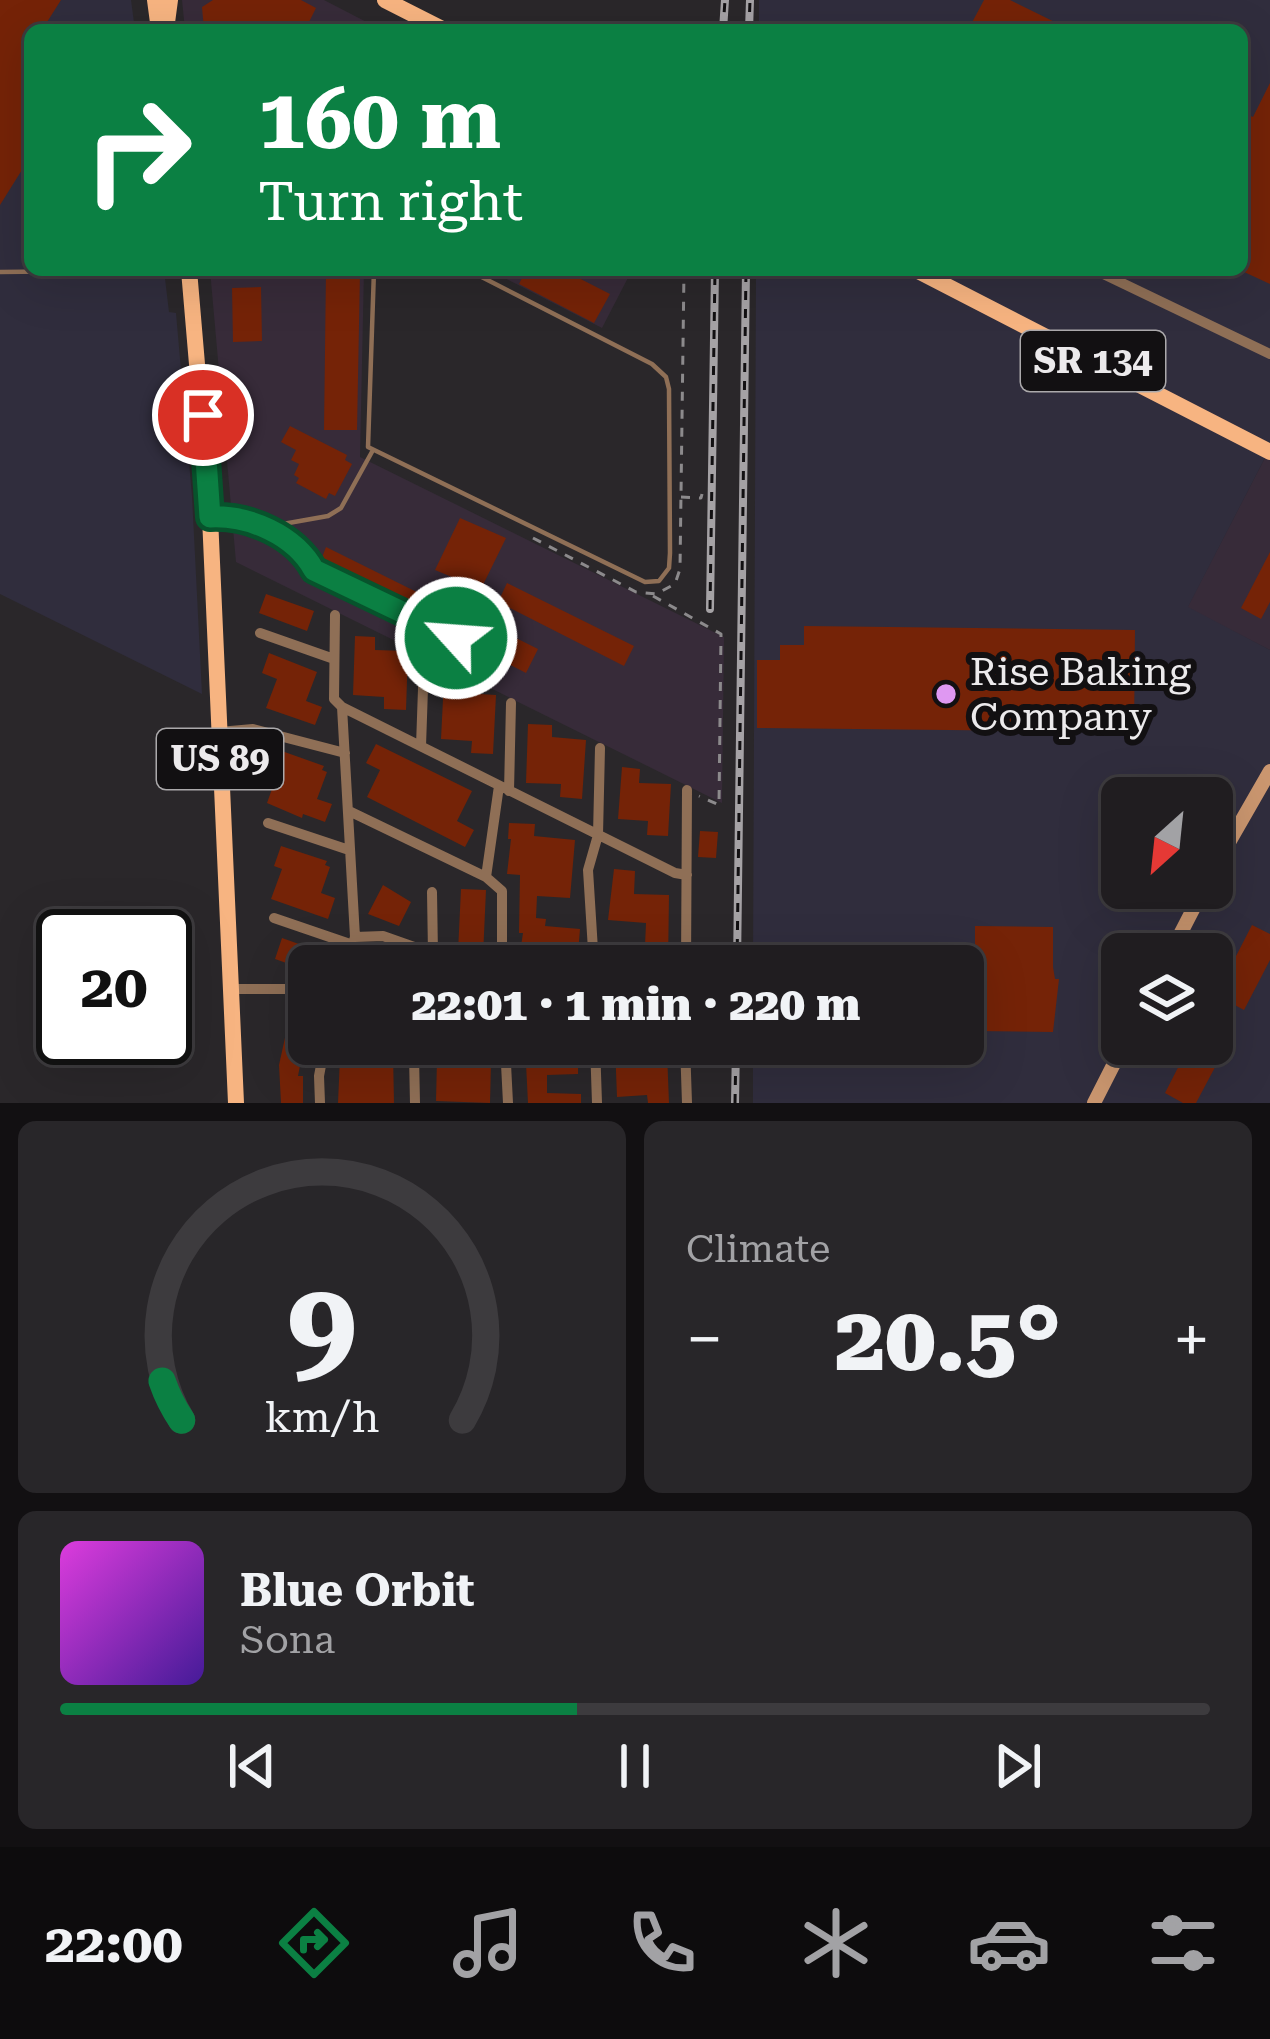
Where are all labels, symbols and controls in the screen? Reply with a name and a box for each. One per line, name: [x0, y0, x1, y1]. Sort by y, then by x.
text: 160 m: [258, 70, 501, 168]
icon: right: [60, 72, 216, 228]
text: Turn right: [258, 170, 523, 233]
road number: SR 134: [1021, 331, 1165, 391]
pin: [152, 364, 254, 466]
icon: arrive: [170, 382, 236, 448]
position arrow: [393, 575, 519, 701]
place label: Rise Baking Company: [970, 649, 1191, 740]
marker: Rise Baking Company: [933, 681, 959, 707]
road number: US 89: [157, 729, 283, 789]
north arrow: [1101, 777, 1233, 909]
map controls: [1101, 777, 1233, 1065]
speed limit sign: 20: [36, 909, 192, 1065]
button: layers: [1101, 933, 1233, 1065]
text: 22:01 · 1 min · 220 m: [412, 978, 860, 1031]
text: Climate: [686, 1226, 830, 1272]
text: 9: [287, 1253, 357, 1399]
text: 20.5°: [835, 1287, 1061, 1392]
text: −: [686, 1301, 723, 1378]
text: +: [1173, 1301, 1210, 1378]
text: km/h: [265, 1392, 379, 1442]
text: Blue Orbit: [240, 1564, 475, 1617]
text: Sona: [240, 1617, 335, 1663]
icon: previous: [219, 1733, 285, 1799]
icon: pause: [602, 1733, 668, 1799]
icon: next: [985, 1733, 1051, 1799]
icon: directions: [272, 1901, 356, 1985]
icon: music: [446, 1901, 530, 1985]
icon: phone: [620, 1901, 704, 1985]
icon: climate: [794, 1901, 878, 1985]
icon: car: [967, 1901, 1051, 1985]
icon: filters: [1141, 1901, 1225, 1985]
text: 22:00: [45, 1912, 183, 1975]

